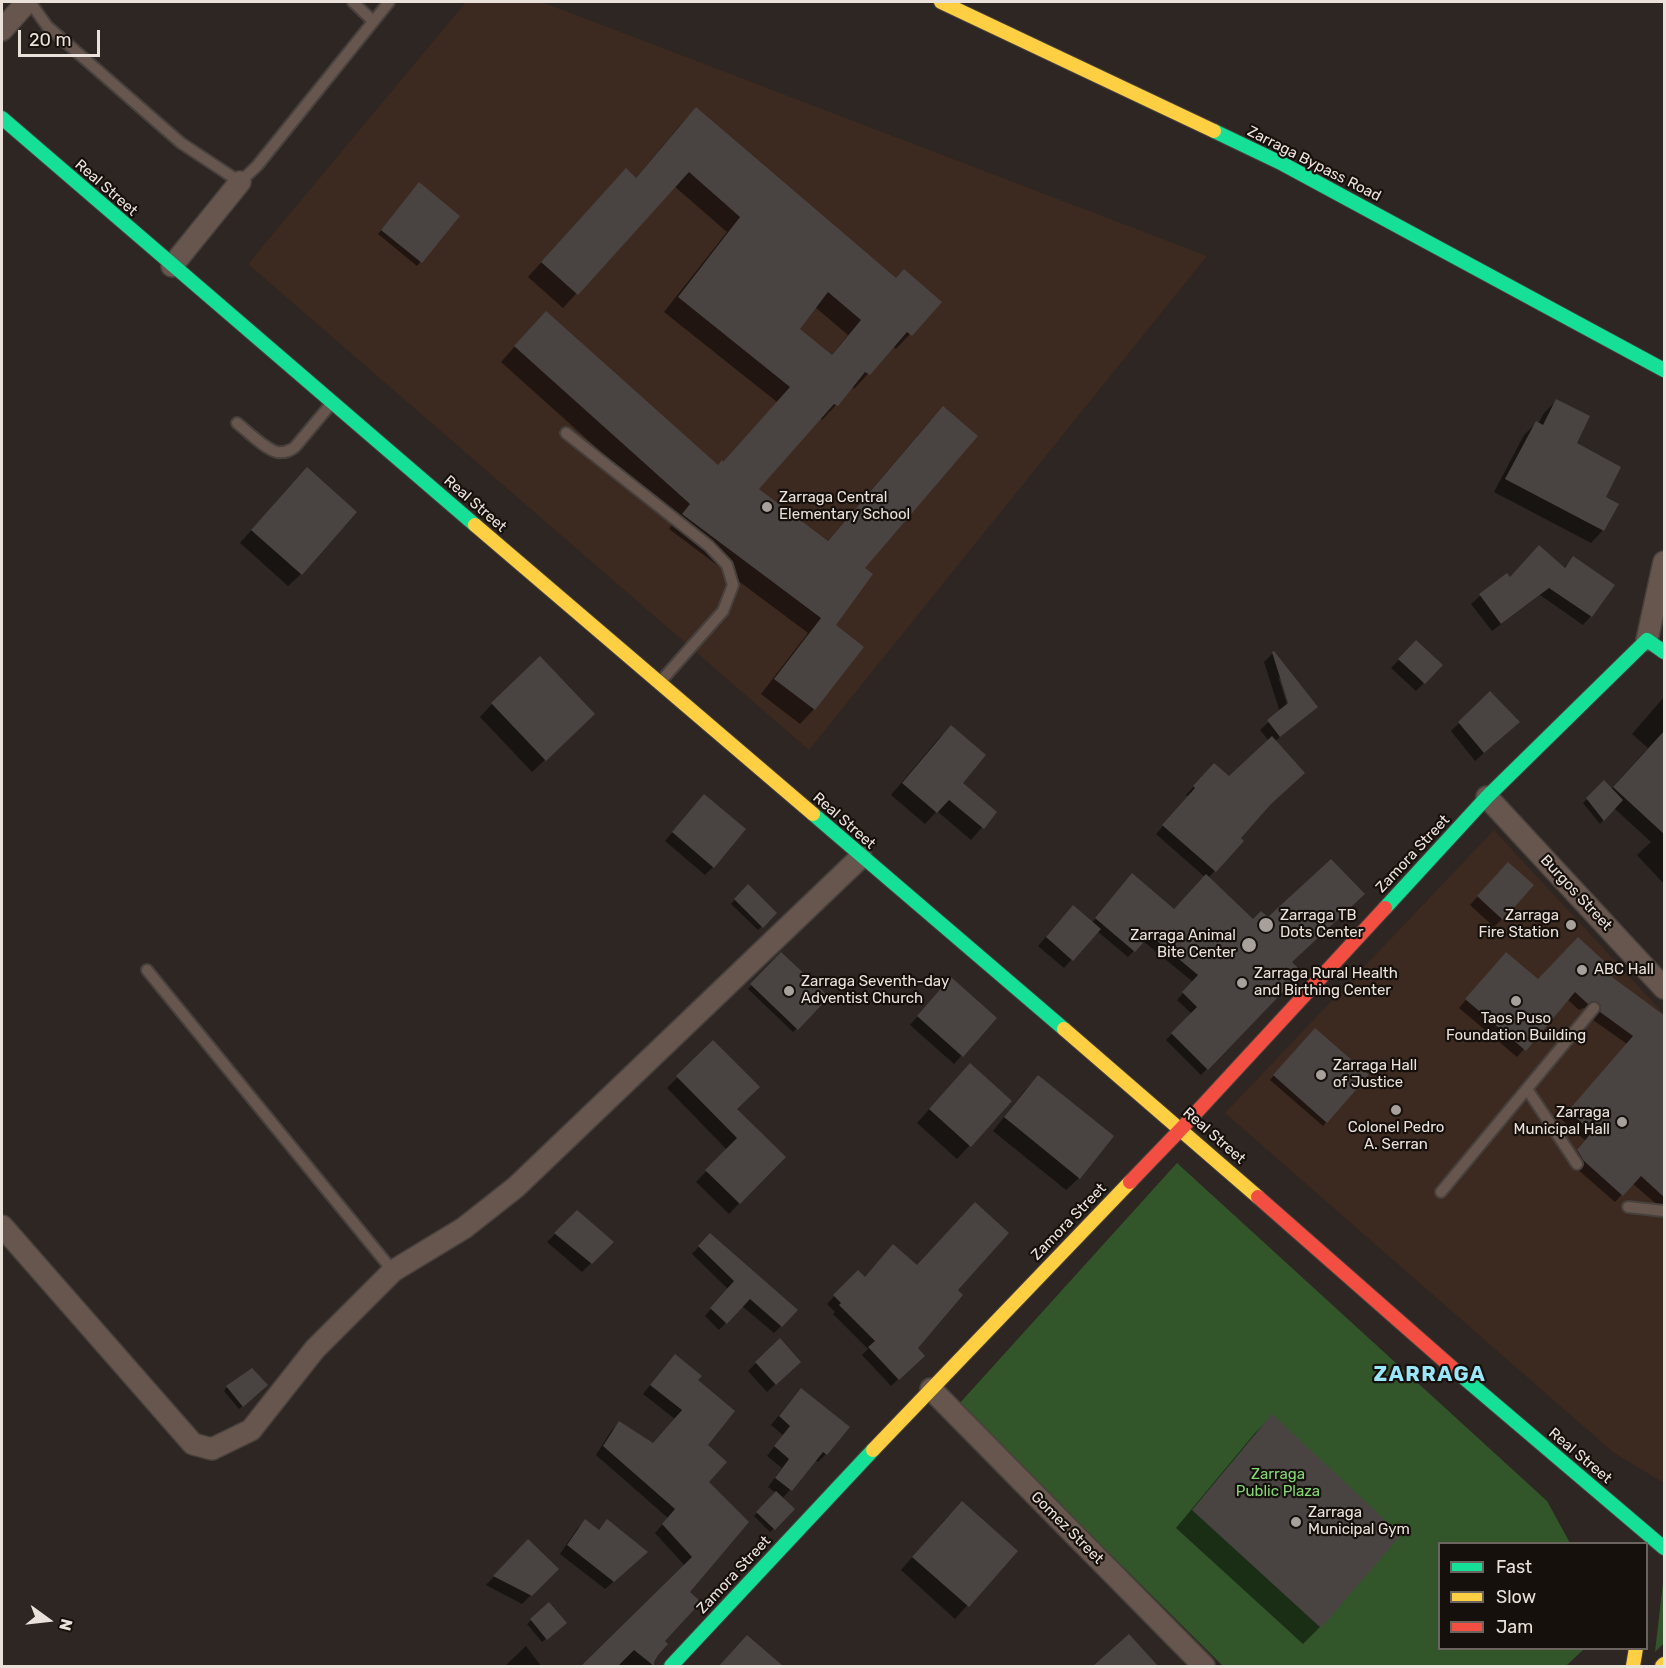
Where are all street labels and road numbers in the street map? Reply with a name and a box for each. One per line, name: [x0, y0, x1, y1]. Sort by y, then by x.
street label: Zarraga Bypass Road: [1244, 122, 1384, 206]
street label: Real Street: [71, 156, 141, 220]
street label: Real Street: [440, 472, 510, 536]
street label: Real Street: [809, 789, 879, 853]
street label: Zamora Street: [1372, 811, 1454, 897]
street label: Burgos Street: [1536, 851, 1616, 935]
street label: Real Street: [1179, 1104, 1249, 1168]
street label: Zamora Street: [1028, 1180, 1110, 1264]
street label: Real Street: [1545, 1424, 1615, 1488]
street label: Gomez Street: [1027, 1488, 1107, 1568]
street label: Zamora Street: [693, 1532, 775, 1618]

